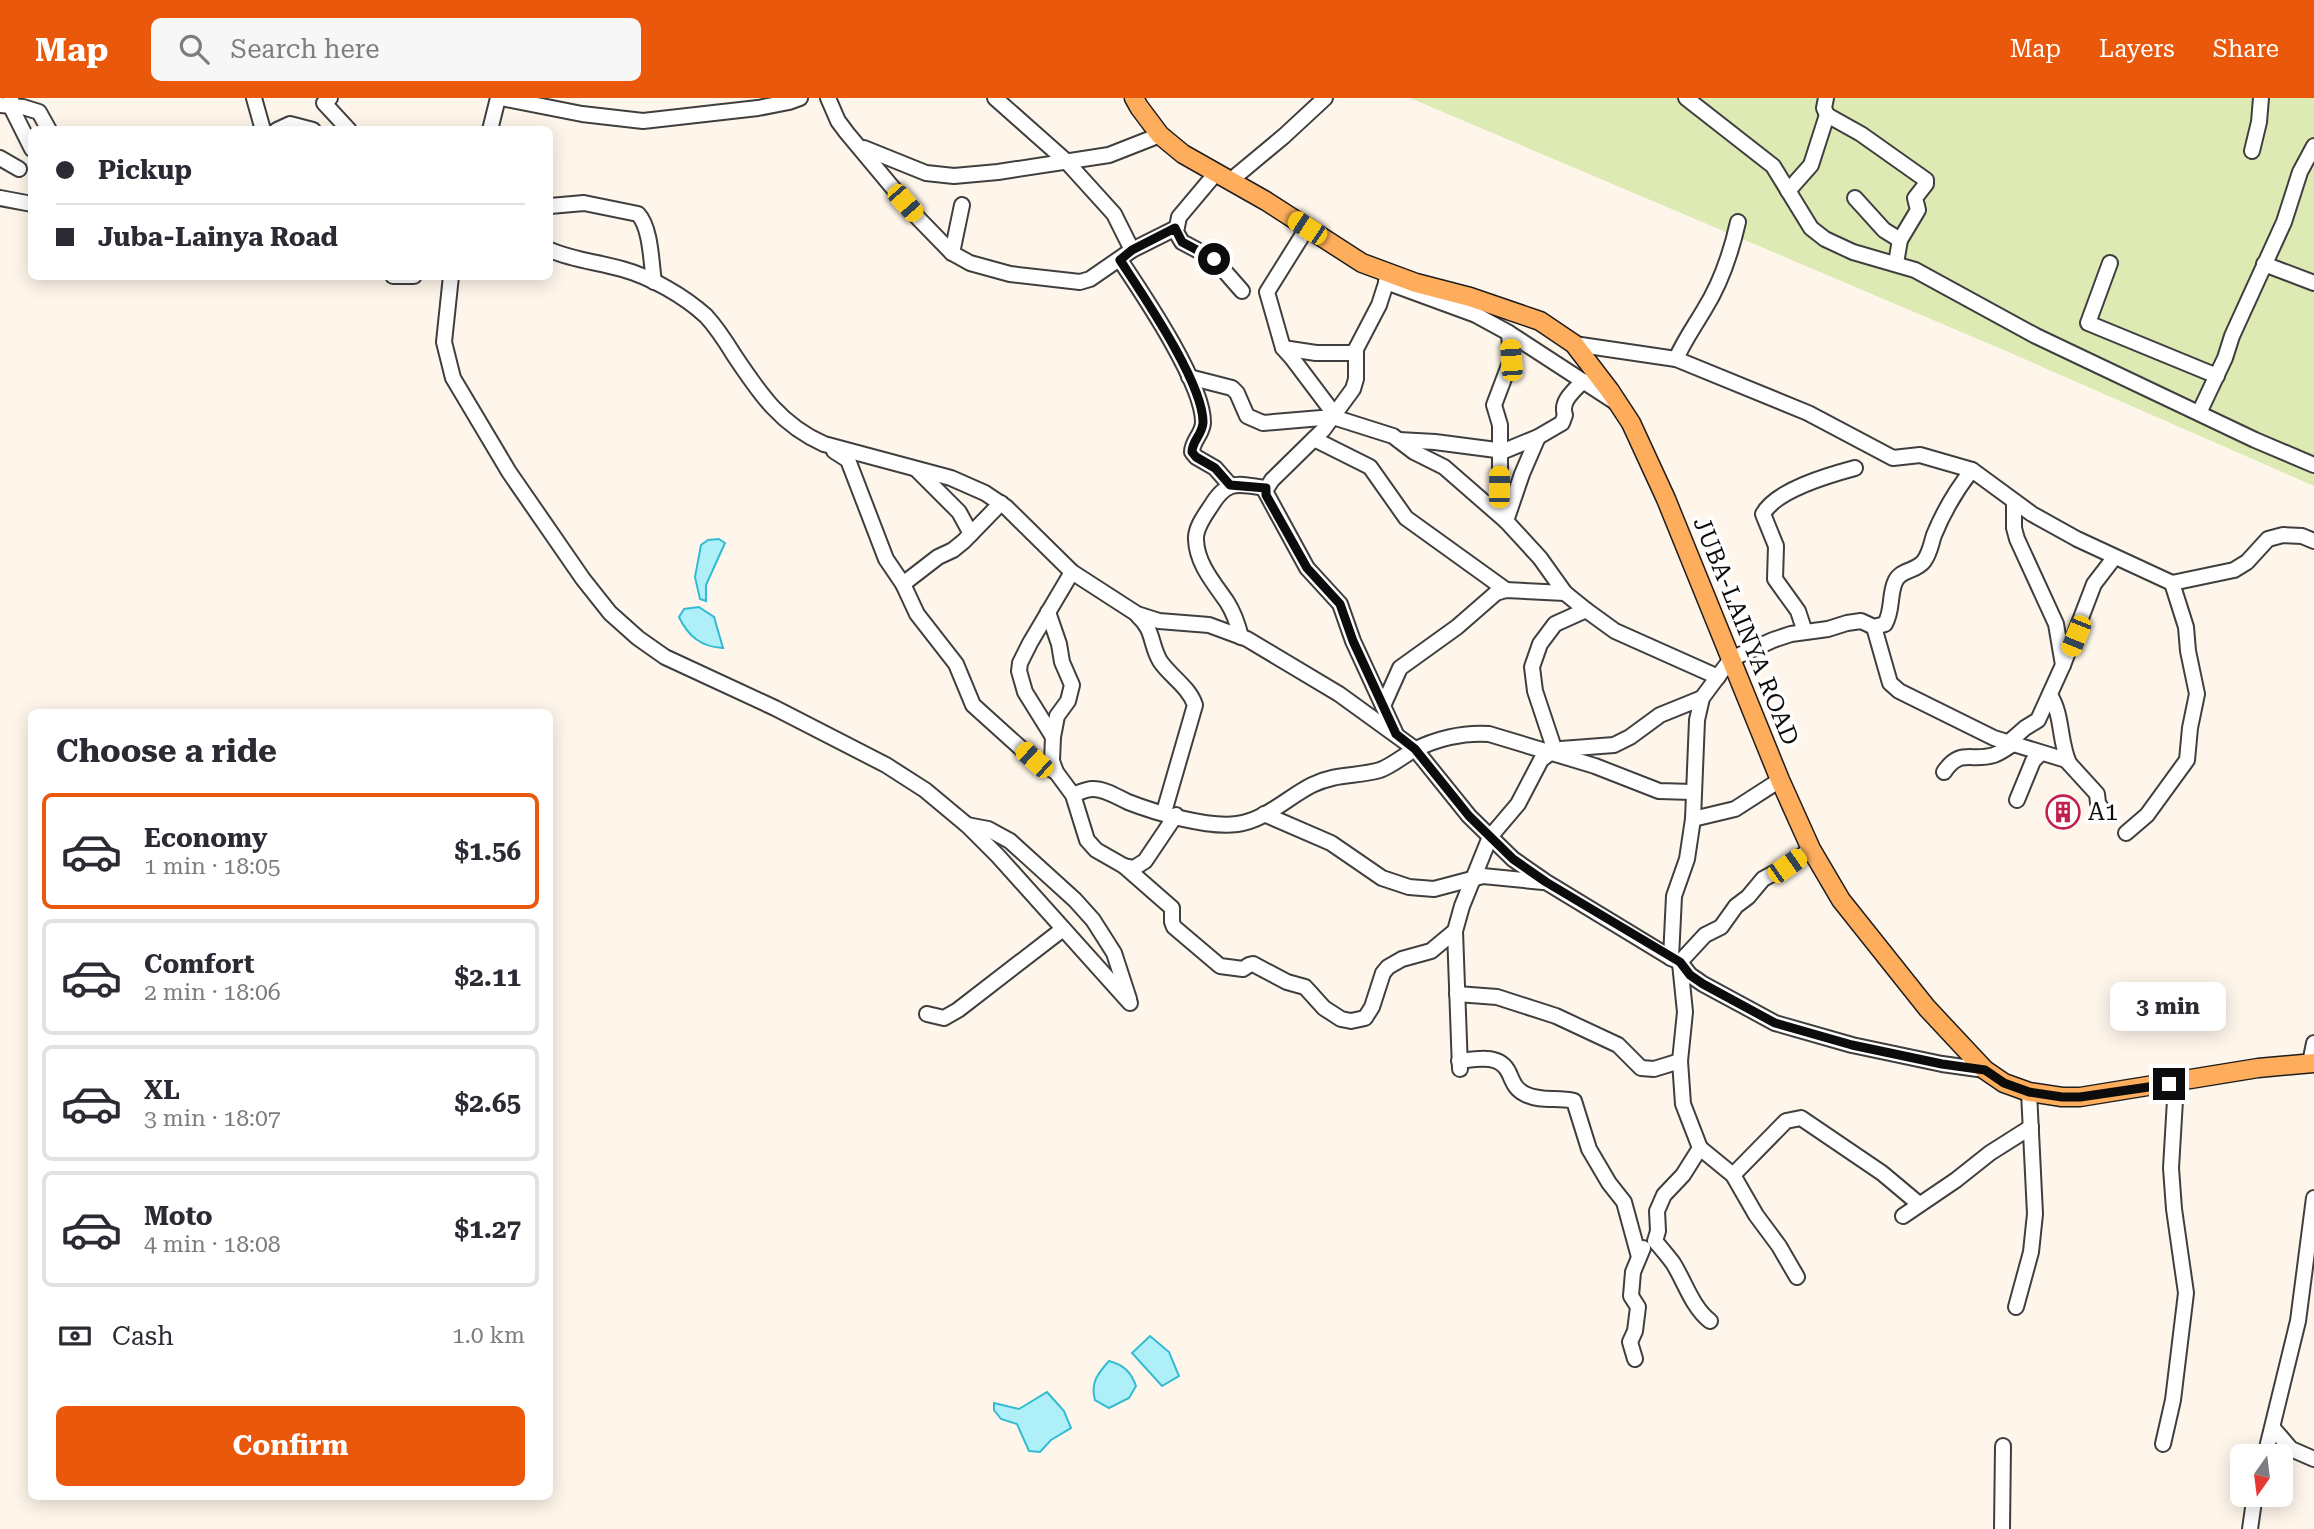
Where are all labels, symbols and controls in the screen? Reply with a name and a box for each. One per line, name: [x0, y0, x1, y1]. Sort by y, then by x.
search box: [151, 18, 641, 81]
text: Map: [35, 30, 109, 69]
icon: search: [175, 30, 213, 68]
text: Search here: [231, 34, 380, 64]
text: Map: [2010, 35, 2061, 63]
text: Layers: [2099, 35, 2175, 63]
text: Share: [2213, 35, 2279, 63]
text: Pickup: [98, 155, 192, 185]
car: [884, 180, 927, 226]
car: [1284, 208, 1331, 248]
text: Juba-Lainya Road: [98, 222, 338, 252]
route start: [1198, 243, 1230, 275]
car: [1500, 338, 1523, 382]
car: [1489, 466, 1510, 508]
street label: JUBA-LAINYA ROAD: [1687, 513, 1805, 749]
car: [2059, 613, 2094, 659]
text: Choose a ride: [56, 732, 277, 770]
car: [1012, 738, 1057, 782]
building icon: A1: [2044, 793, 2082, 831]
place label: A1: [2088, 798, 2118, 826]
icon: car: [60, 820, 123, 883]
text: Economy: [144, 823, 267, 853]
text: $1.56: [455, 836, 521, 866]
car: [1764, 845, 1811, 887]
text: 1 min · 18:05: [144, 853, 281, 880]
icon: car: [60, 946, 123, 1009]
text: Comfort: [144, 949, 254, 979]
text: $2.11: [455, 962, 521, 992]
text: 2 min · 18:06: [144, 979, 281, 1006]
callout: 3 min: [2111, 982, 2227, 1032]
text: 3 min: [2136, 993, 2200, 1020]
route end: [2153, 1068, 2185, 1100]
icon: car: [60, 1072, 123, 1135]
text: XL: [144, 1075, 180, 1105]
text: $2.65: [455, 1088, 521, 1118]
text: 3 min · 18:07: [144, 1105, 281, 1132]
icon: car: [60, 1198, 123, 1261]
text: Moto: [144, 1201, 213, 1231]
text: $1.27: [455, 1214, 521, 1244]
text: 4 min · 18:08: [144, 1231, 281, 1258]
icon: cash: [56, 1317, 94, 1355]
text: Cash: [112, 1321, 174, 1351]
text: 1.0 km: [452, 1322, 525, 1349]
button: Confirm: [56, 1406, 525, 1486]
north arrow: [2230, 1444, 2292, 1507]
map controls: [2230, 1444, 2293, 1507]

